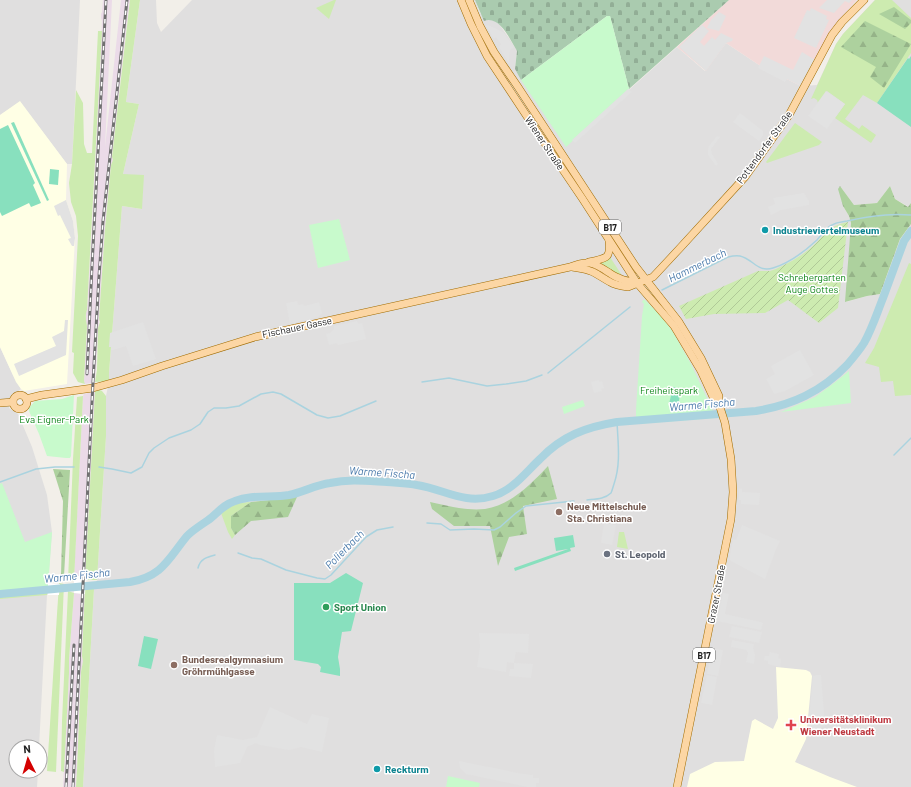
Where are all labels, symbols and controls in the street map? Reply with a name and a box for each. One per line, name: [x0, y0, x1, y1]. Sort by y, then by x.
street label: Pottendorfer Straße: [734, 108, 794, 186]
street label: Wiener Straße: [523, 114, 567, 172]
road number: B17: [599, 220, 621, 234]
place label: Industrieviertelmuseum: [773, 224, 879, 236]
marker: Industrieviertelmuseum: [760, 225, 770, 235]
water label: Hammerbach: [666, 245, 728, 285]
park label: Schrebergarten Auge Gottes: [778, 271, 846, 295]
street label: Fischauer Gasse: [261, 314, 333, 340]
park label: Freiheitspark: [640, 384, 698, 396]
water label: Warme Fischa: [668, 395, 736, 413]
park label: Eva Eigner-Park: [19, 413, 89, 425]
water label: Warme Fischa: [349, 463, 416, 481]
place label: Neue Mittelschule Sta. Christiana: [567, 500, 647, 524]
marker: Neue Mittelschule Sta. Christiana: [554, 507, 564, 517]
water label: Polierbach: [322, 527, 366, 571]
place label: St. Leopold: [615, 548, 666, 560]
marker: St. Leopold: [602, 549, 612, 559]
street label: Grazer Straße: [704, 564, 728, 624]
water label: Warme Fischa: [43, 565, 111, 585]
place label: Sport Union: [334, 601, 386, 613]
marker: Sport Union: [321, 602, 331, 612]
road number: B17: [693, 648, 715, 662]
place label: Bundesrealgymnasium Gröhrmühlgasse: [182, 653, 283, 677]
marker: Bundesrealgymnasium Gröhrmühlgasse: [169, 660, 179, 670]
place label: Universitätsklinikum Wiener Neustadt: [800, 713, 891, 737]
marker: Universitätsklinikum Wiener Neustadt: [785, 719, 797, 731]
north arrow: [8, 739, 48, 779]
text: N: [23, 742, 31, 755]
place label: Reckturm: [385, 763, 429, 775]
marker: Reckturm: [372, 764, 382, 774]

